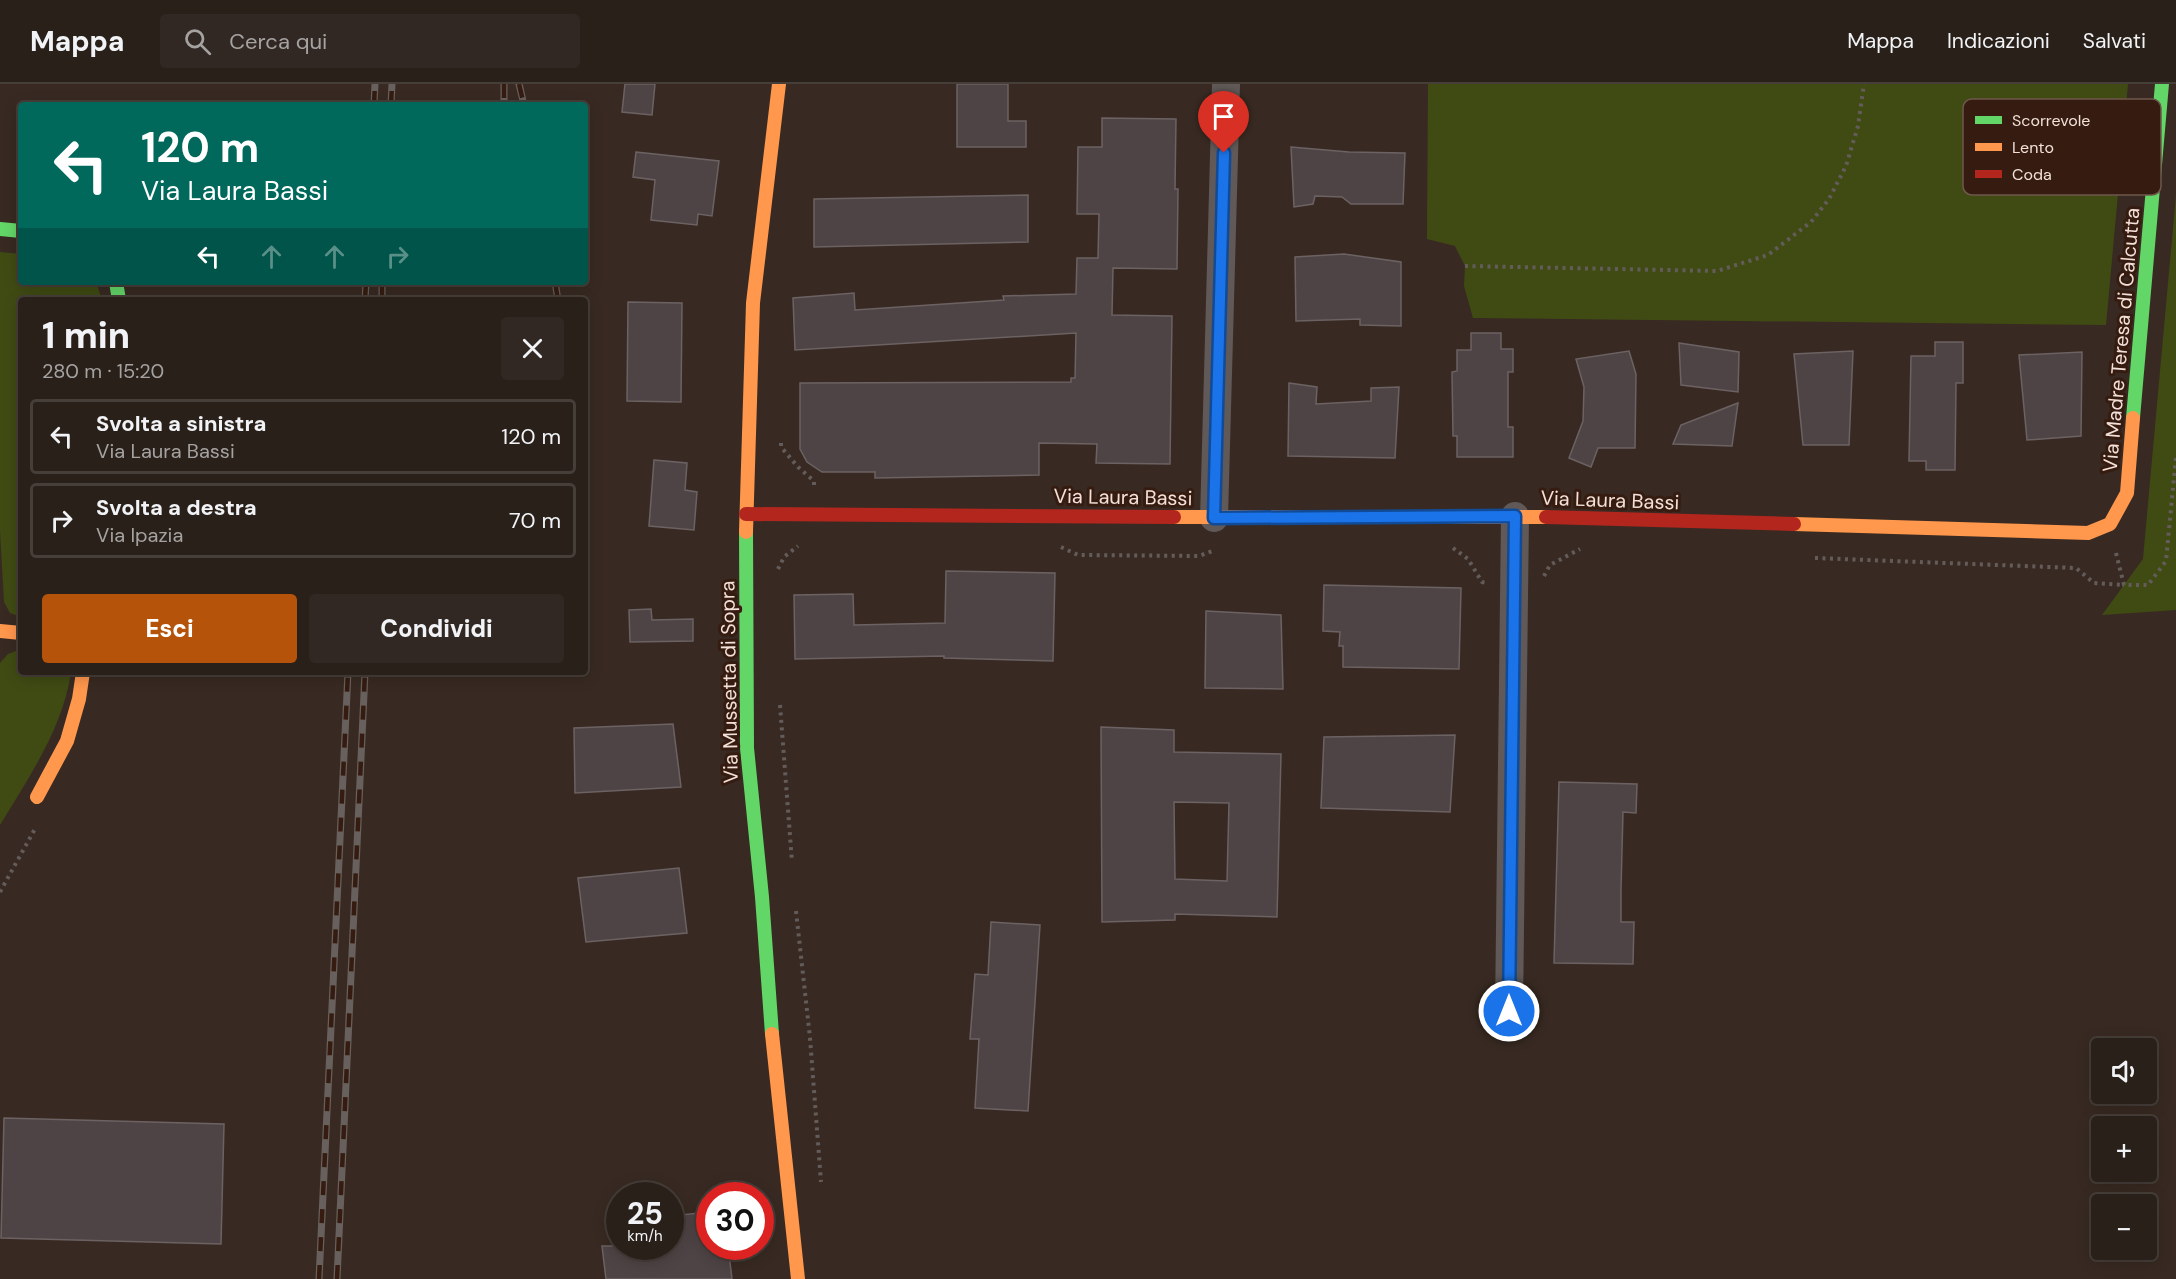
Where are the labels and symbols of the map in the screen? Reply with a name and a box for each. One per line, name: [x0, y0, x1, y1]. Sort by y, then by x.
pin: [1198, 91, 1249, 153]
legend: [1963, 99, 2161, 195]
text: Scorrevole: [2012, 110, 2090, 131]
text: Lento: [2012, 137, 2054, 158]
text: Coda: [2012, 164, 2052, 185]
street label: Via Madre Teresa di Calcutta: [2096, 207, 2146, 473]
street label: Via Laura Bassi: [1053, 483, 1193, 511]
street label: Via Laura Bassi: [1540, 485, 1680, 515]
street label: Via Mussetta di Sopra: [714, 581, 744, 783]
position arrow: [1477, 979, 1541, 1043]
speed limit sign: 30: [696, 1182, 774, 1260]

